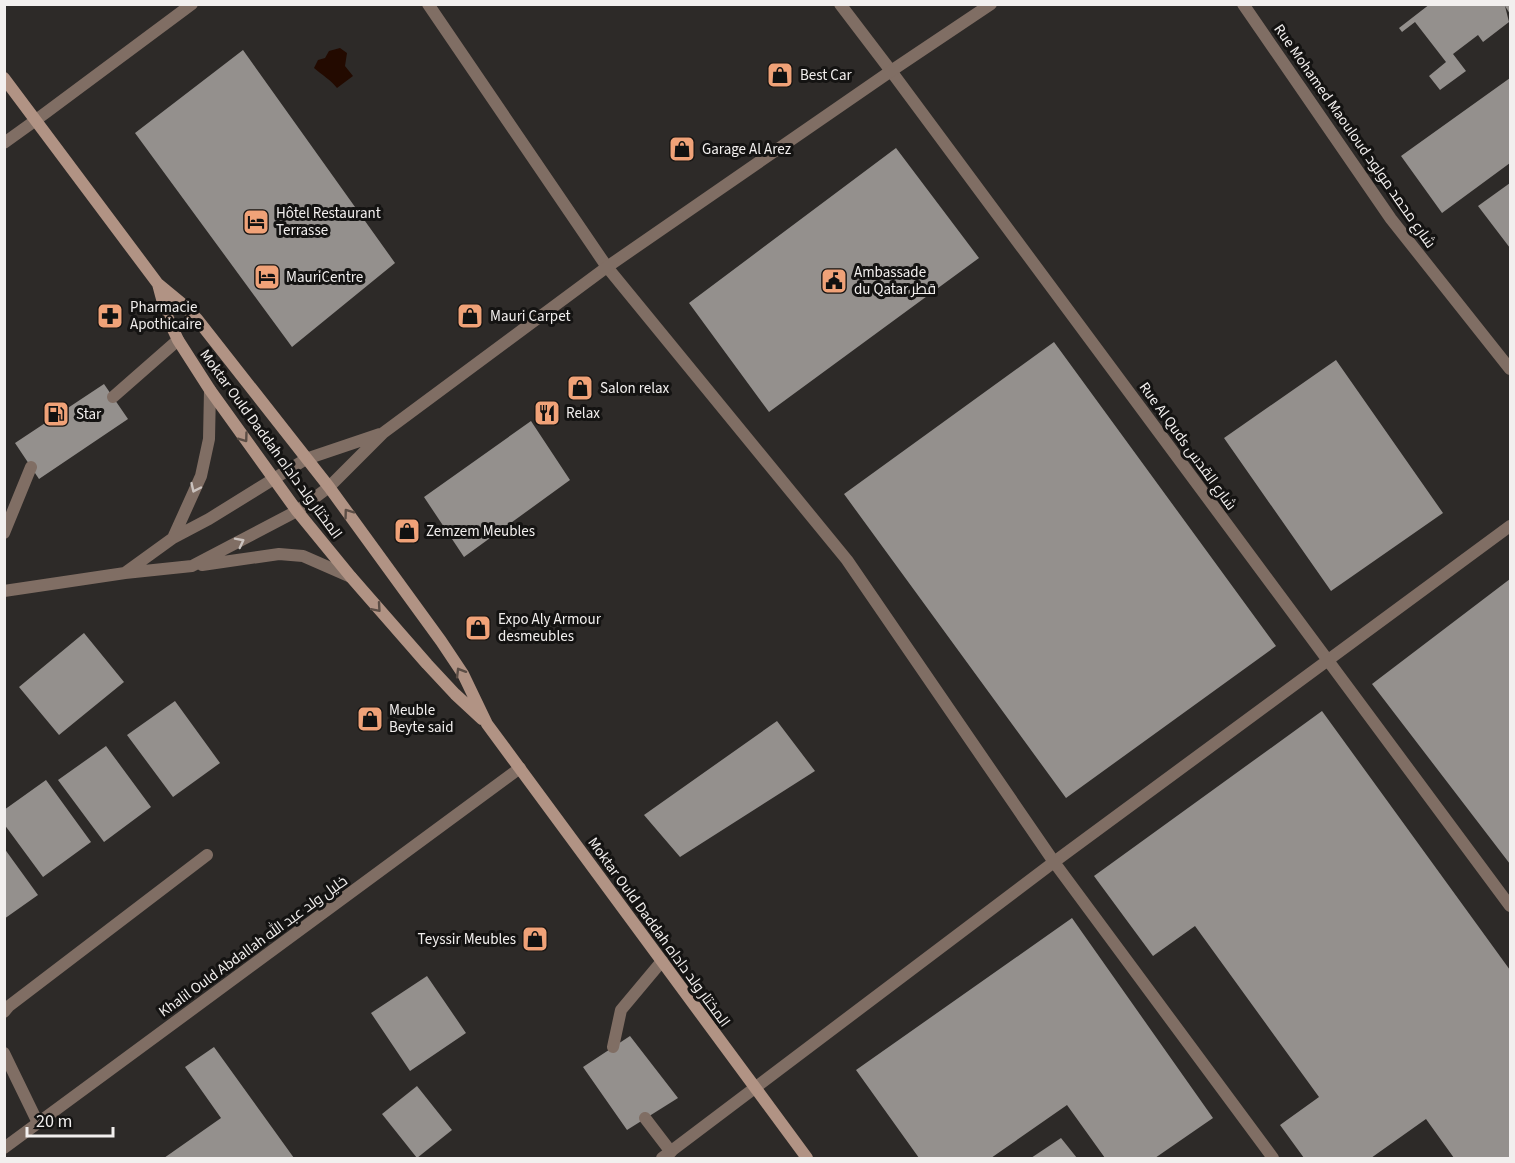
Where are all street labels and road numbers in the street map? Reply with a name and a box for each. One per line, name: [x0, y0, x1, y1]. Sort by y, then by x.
street label: Rue Mohamed Maouloud شارع محمد مولود: [1269, 20, 1440, 253]
street label: Moktar Ould Daddah المختار ولد داداه: [195, 345, 347, 543]
street label: Rue Al Quds شارع القدس: [1134, 378, 1241, 515]
street label: Moktar Ould Daddah المختار ولد داداه: [583, 833, 735, 1031]
street label: Khalil Ould Abdallah خليل ولد عبد الله: [154, 871, 352, 1022]

